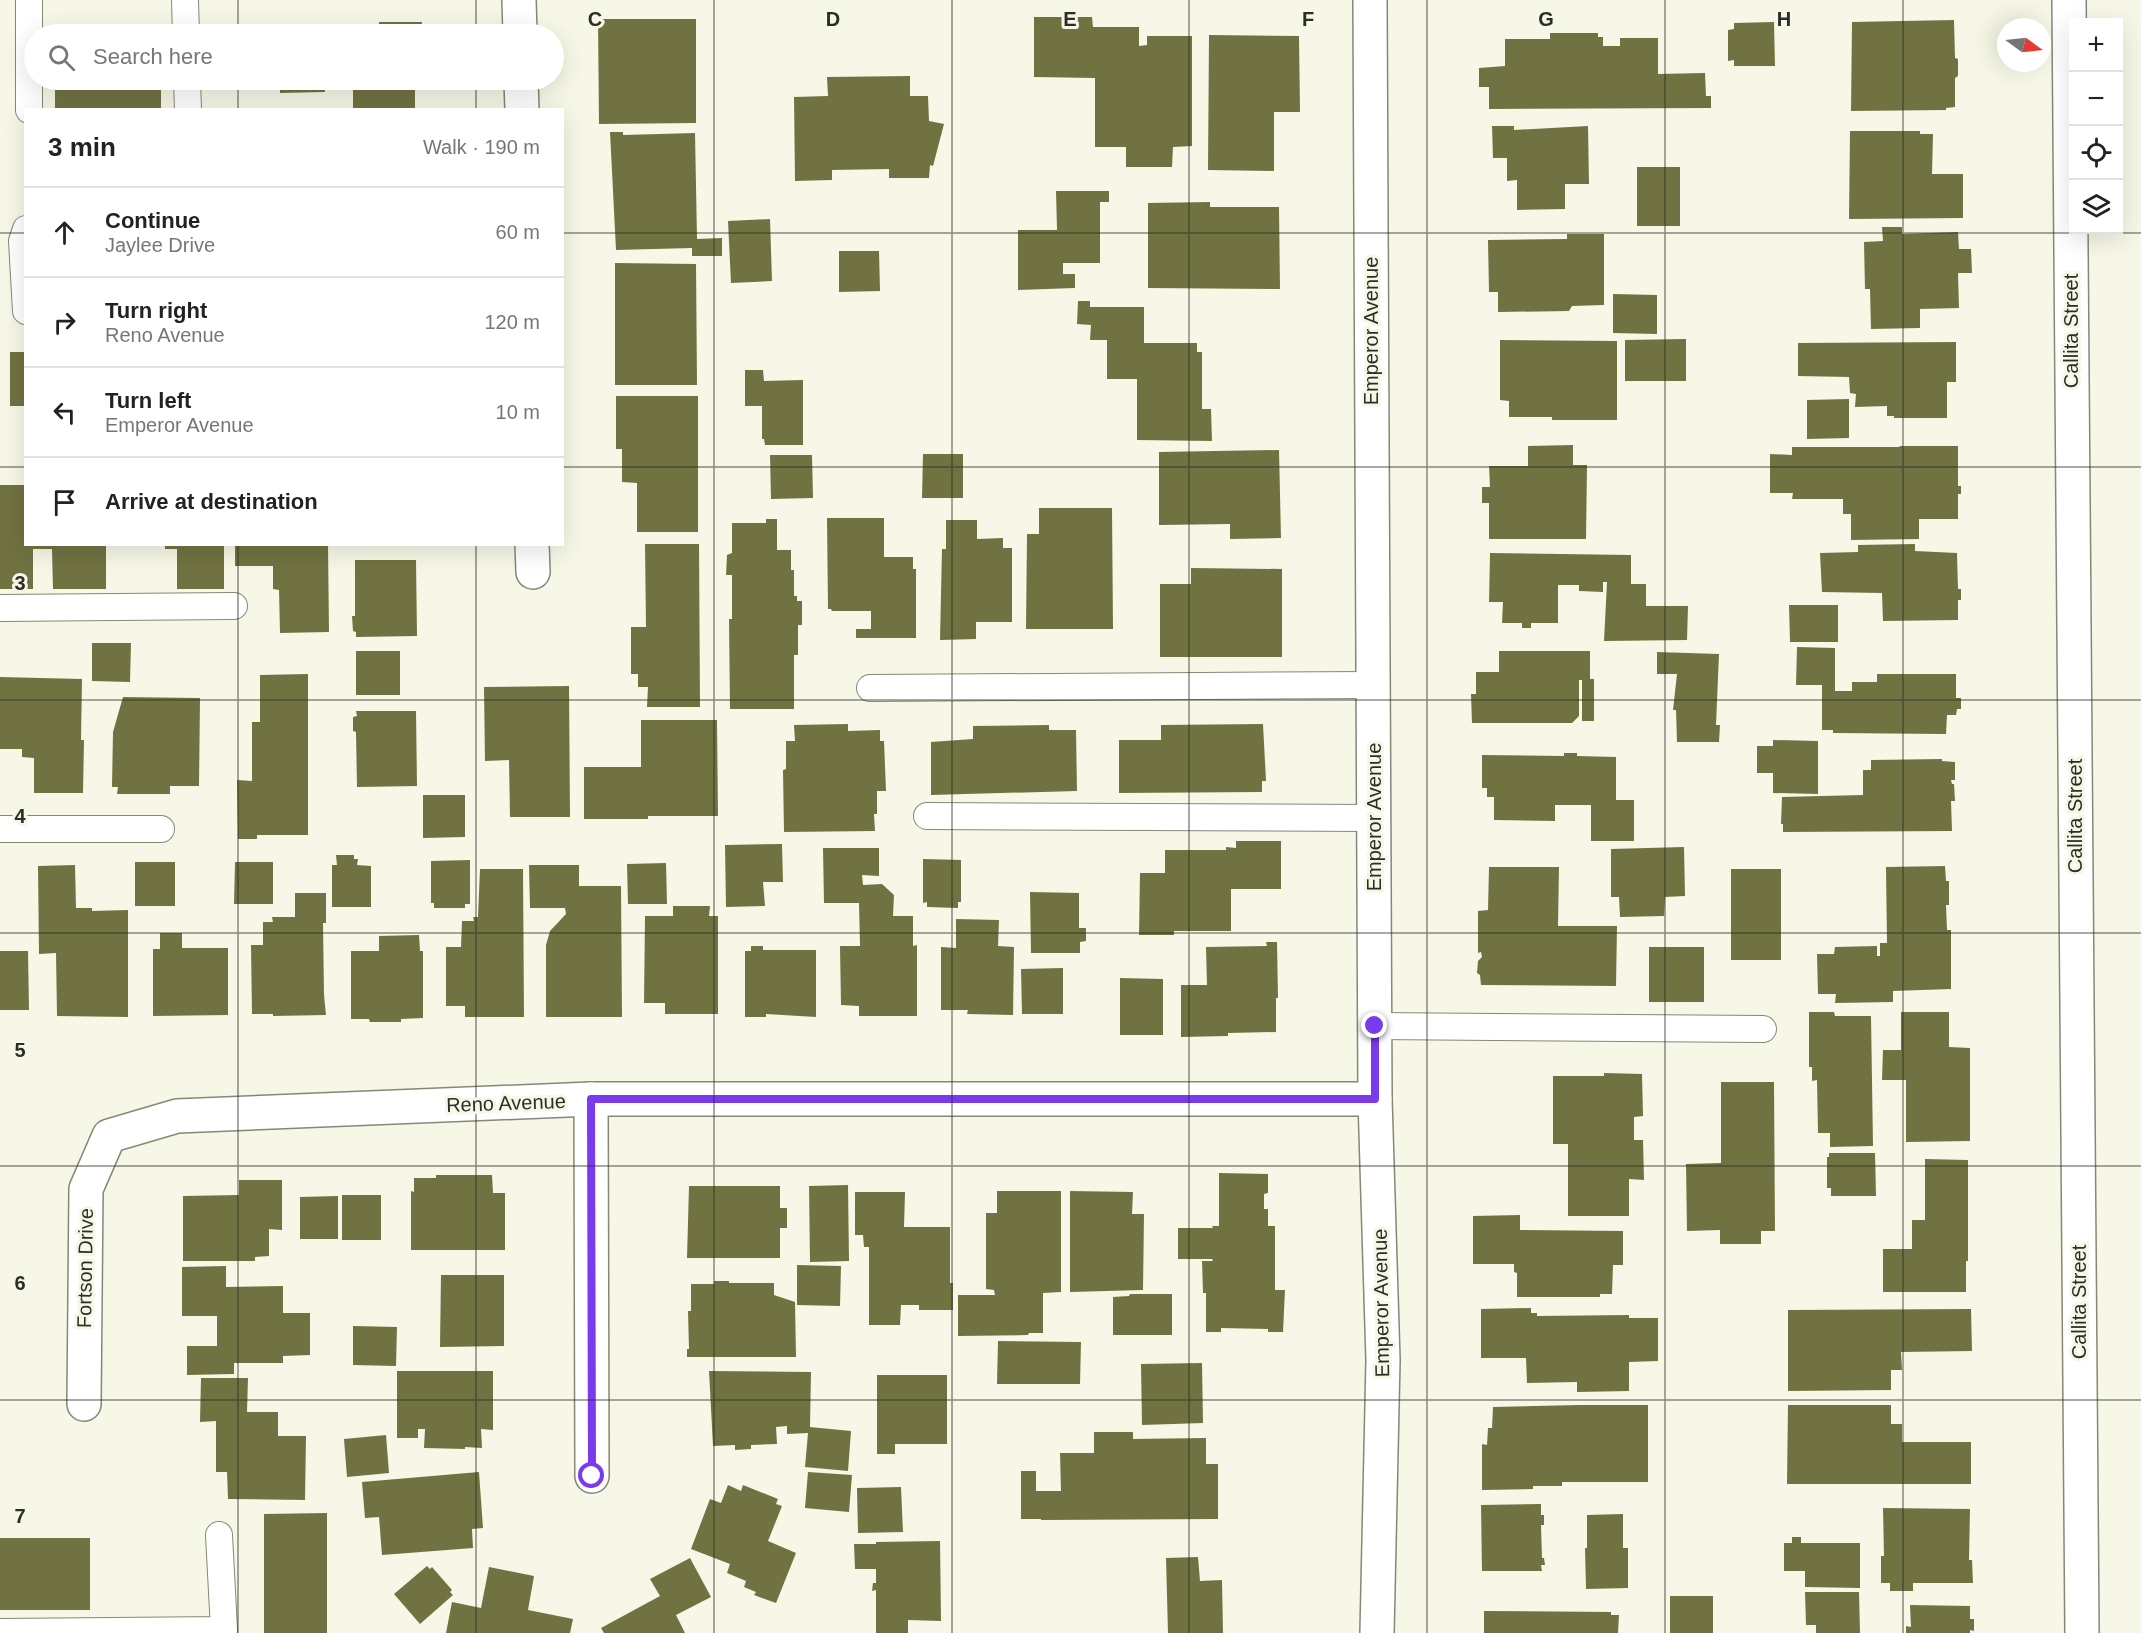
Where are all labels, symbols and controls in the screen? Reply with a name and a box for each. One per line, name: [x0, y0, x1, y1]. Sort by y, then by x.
text: C: [588, 8, 602, 30]
text: D: [826, 8, 840, 30]
text: E: [1063, 8, 1077, 30]
text: F: [1302, 8, 1314, 30]
text: G: [1538, 8, 1554, 30]
text: H: [1777, 8, 1791, 30]
north arrow: [1997, 18, 2051, 72]
map controls: [2069, 18, 2123, 234]
button: +: [2069, 18, 2123, 72]
search box: [24, 24, 564, 90]
icon: search: [45, 41, 78, 74]
text: Search here: [93, 44, 213, 69]
button: −: [2069, 72, 2123, 126]
button: locate: [2069, 126, 2123, 180]
text: 3 min: [48, 132, 116, 162]
text: Walk · 190 m: [423, 136, 540, 158]
button: layers: [2069, 180, 2123, 234]
text: Continue: [105, 208, 200, 233]
icon: ahead: [48, 216, 81, 249]
text: 60 m: [496, 221, 540, 243]
text: Jaylee Drive: [105, 234, 215, 256]
street label: Emperor Avenue: [1360, 257, 1382, 405]
street label: Callita Street: [2060, 273, 2082, 388]
text: Turn right: [105, 298, 207, 323]
icon: right: [48, 306, 81, 339]
text: 120 m: [484, 311, 540, 333]
text: Reno Avenue: [105, 324, 225, 346]
text: Turn left: [105, 388, 191, 413]
icon: left: [48, 396, 81, 429]
text: 10 m: [496, 401, 540, 423]
text: Emperor Avenue: [105, 414, 254, 436]
icon: arrive: [48, 486, 81, 519]
text: Arrive at destination: [105, 489, 318, 514]
text: 3: [14, 572, 26, 594]
street label: Emperor Avenue: [1363, 743, 1385, 891]
street label: Callita Street: [2064, 758, 2086, 873]
text: 4: [14, 805, 26, 827]
route end: [1361, 1012, 1387, 1038]
text: 5: [14, 1039, 26, 1061]
street label: Reno Avenue: [446, 1090, 566, 1116]
street label: Fortson Drive: [73, 1208, 97, 1328]
street label: Emperor Avenue: [1369, 1229, 1393, 1377]
street label: Callita Street: [2068, 1244, 2090, 1359]
text: 6: [14, 1272, 26, 1294]
route start: [578, 1462, 604, 1488]
text: 7: [14, 1505, 26, 1527]

